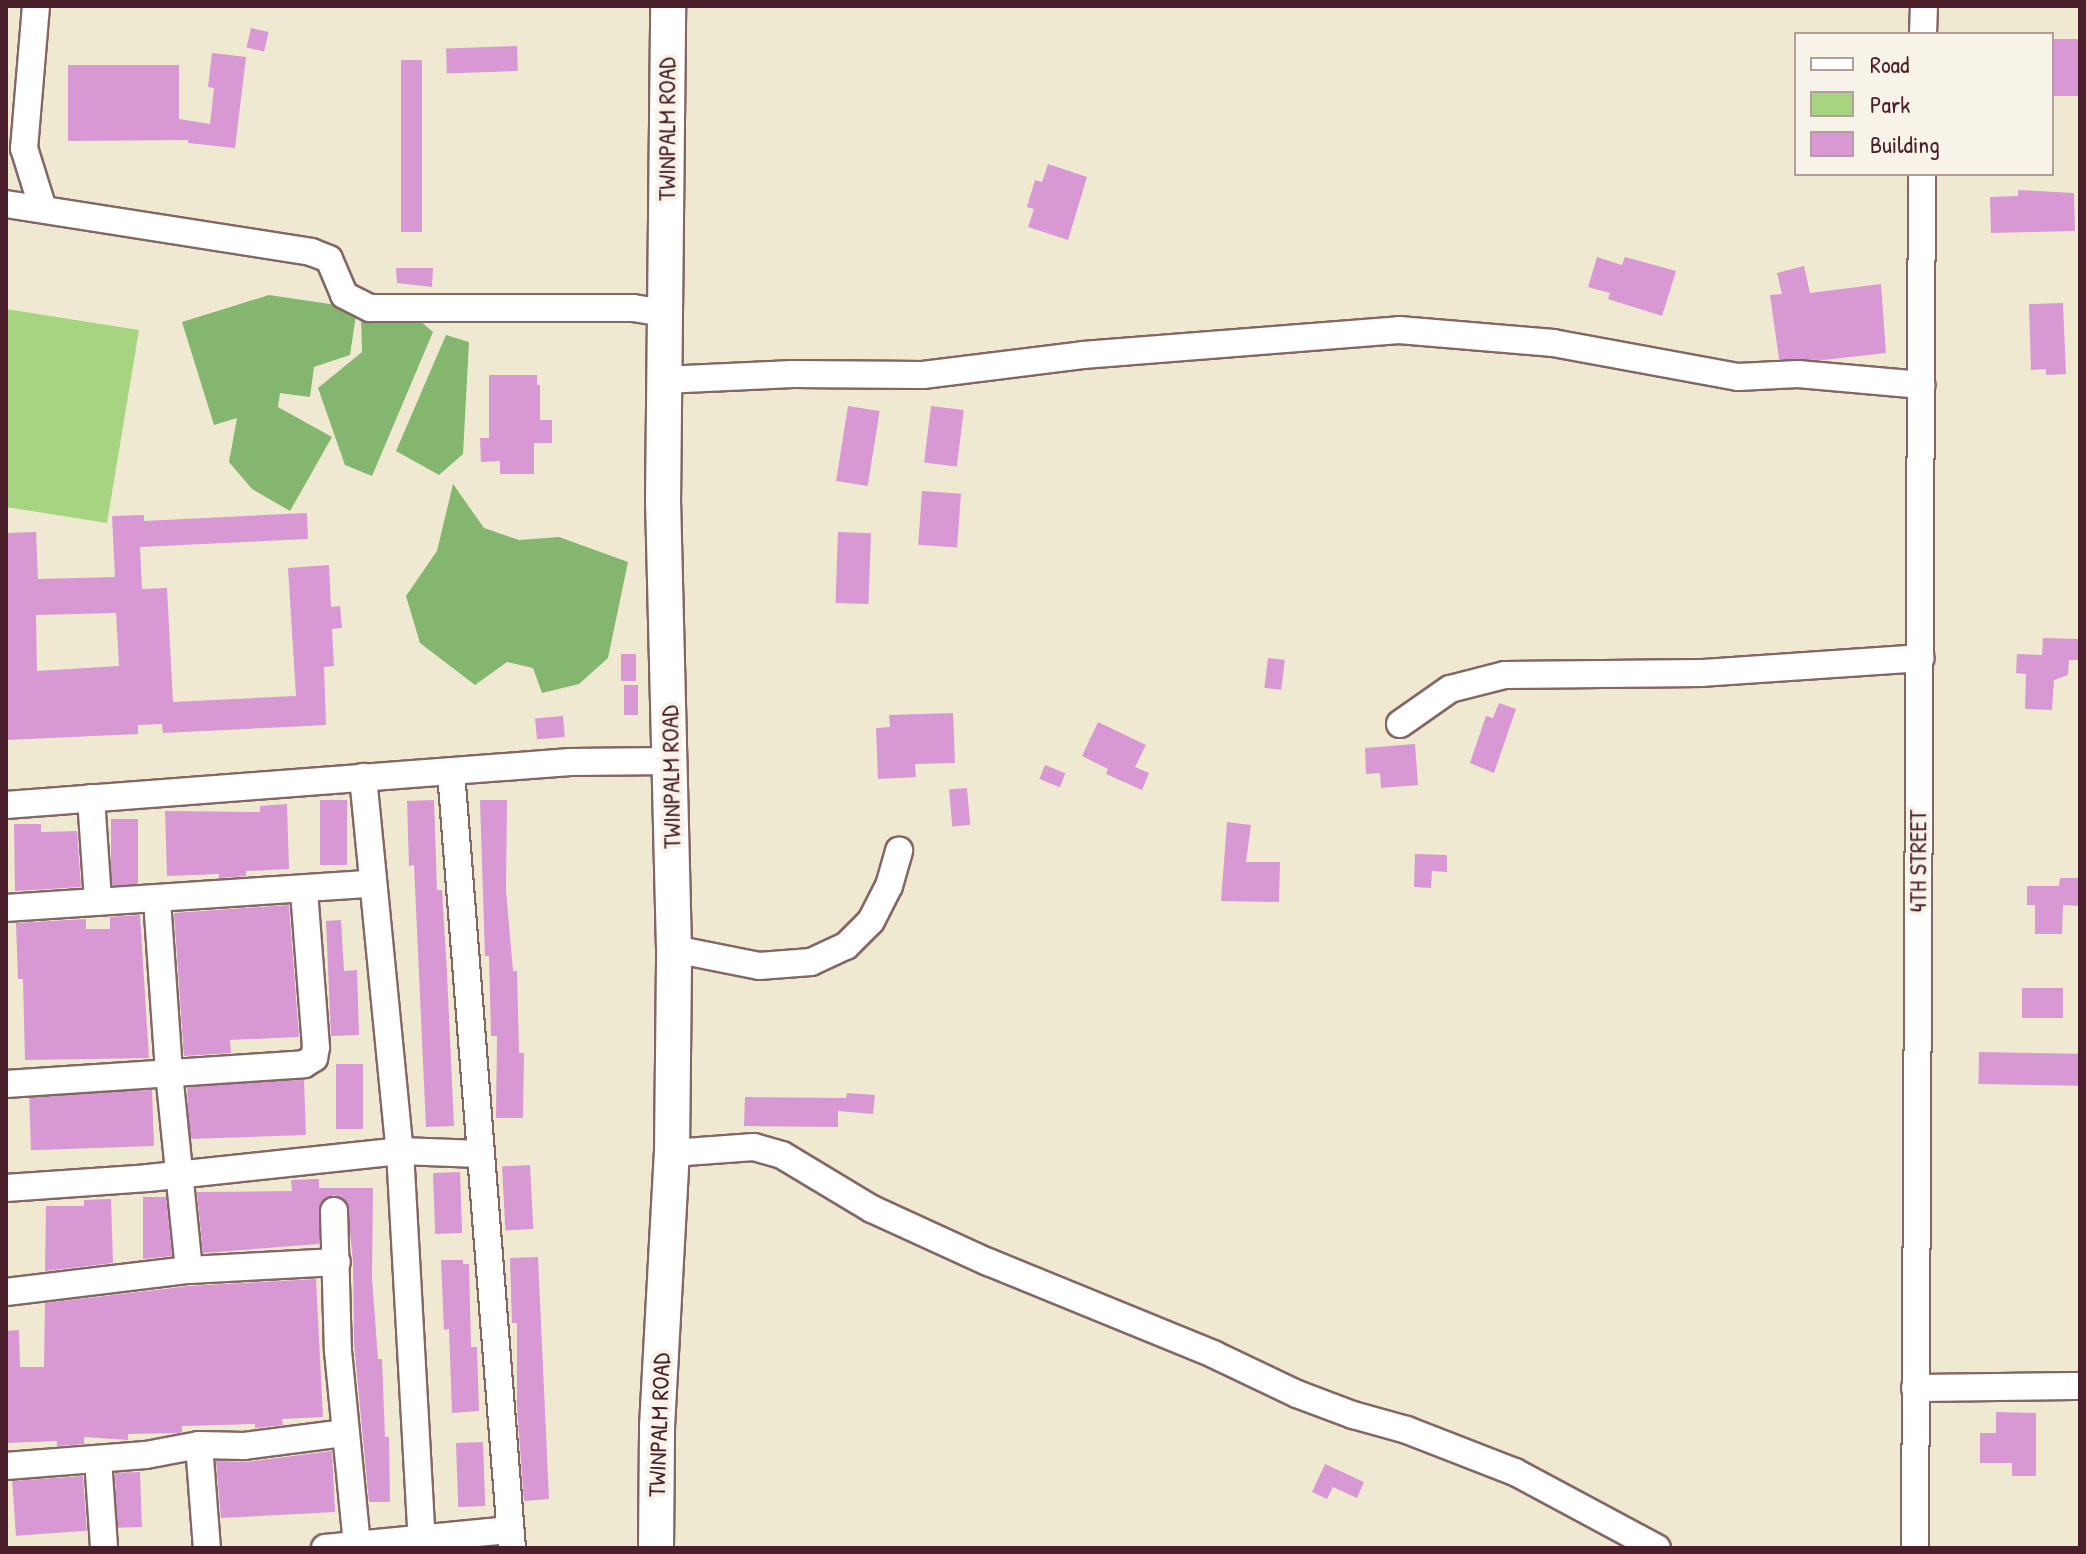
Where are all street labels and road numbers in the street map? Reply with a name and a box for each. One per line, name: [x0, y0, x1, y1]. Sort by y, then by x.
street label: TWINPALM ROAD: [653, 57, 681, 201]
street label: TWINPALM ROAD: [655, 705, 687, 849]
street label: 4TH STREET: [1904, 810, 1932, 912]
street label: TWINPALM ROAD: [642, 1353, 676, 1497]

